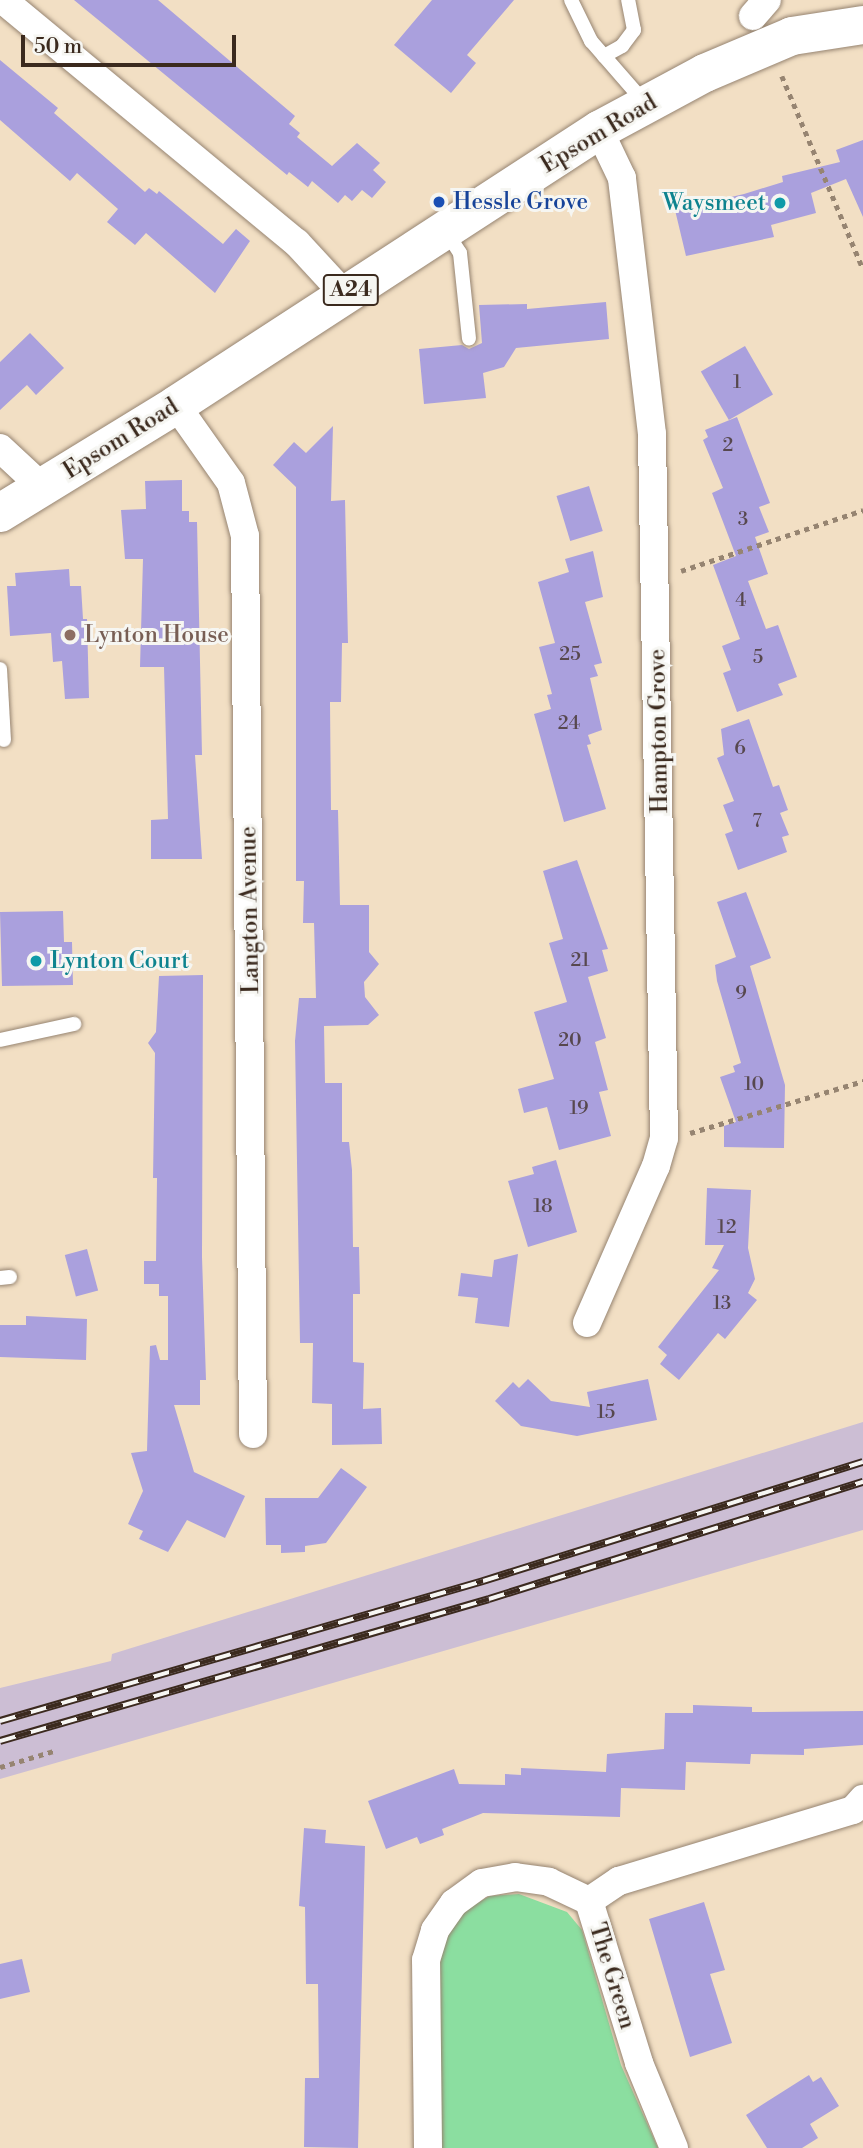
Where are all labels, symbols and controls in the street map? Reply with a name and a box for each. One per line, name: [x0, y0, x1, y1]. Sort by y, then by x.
scale bar: [24, 21, 240, 65]
text: 50 m: [34, 34, 82, 60]
street label: Epsom Road: [536, 89, 662, 179]
place label: Hessle Grove: [453, 188, 588, 216]
place label: Waysmeet: [662, 189, 766, 217]
marker: Hessle Grove: [431, 194, 447, 210]
marker: Waysmeet: [772, 195, 788, 211]
road number: A24: [321, 272, 381, 308]
house number: 1: [733, 372, 741, 394]
street label: Epsom Road: [58, 393, 184, 485]
house number: 2: [723, 435, 733, 457]
house number: 3: [738, 509, 748, 531]
house number: 4: [735, 590, 747, 612]
place label: Lynton House: [84, 621, 229, 649]
marker: Lynton House: [62, 627, 78, 643]
house number: 25: [559, 644, 581, 666]
house number: 5: [753, 647, 763, 669]
street label: Hampton Grove: [644, 649, 674, 813]
house number: 24: [558, 713, 580, 735]
house number: 6: [734, 738, 746, 760]
house number: 7: [752, 811, 762, 833]
street label: Langton Avenue: [235, 826, 265, 994]
place label: Lynton Court: [50, 947, 189, 975]
house number: 21: [570, 950, 590, 972]
marker: Lynton Court: [28, 953, 44, 969]
house number: 9: [735, 983, 747, 1005]
house number: 20: [558, 1030, 582, 1052]
house number: 10: [744, 1074, 764, 1096]
house number: 19: [569, 1098, 589, 1120]
house number: 18: [533, 1196, 553, 1218]
house number: 12: [717, 1217, 737, 1239]
house number: 13: [713, 1293, 731, 1315]
house number: 15: [597, 1402, 615, 1424]
street label: The Green: [583, 1920, 641, 2032]

